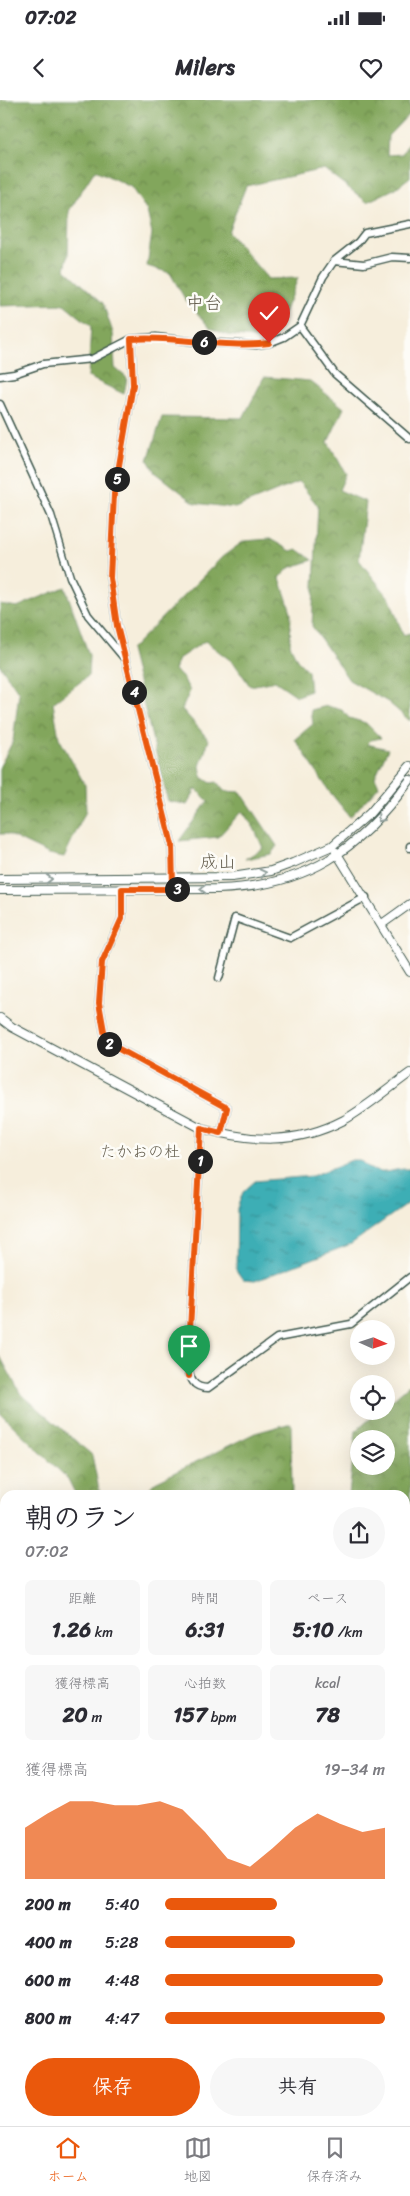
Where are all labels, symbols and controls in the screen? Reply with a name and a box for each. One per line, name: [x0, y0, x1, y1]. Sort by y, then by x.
text: 07:02: [25, 1, 77, 34]
text: Milers: [175, 48, 235, 87]
icon: back: [25, 54, 53, 82]
icon: heart: [357, 54, 385, 82]
district label: 中台: [186, 287, 222, 319]
pin: [248, 292, 290, 343]
icon: check: [255, 299, 283, 327]
pin: 6: [192, 330, 216, 354]
text: 6: [201, 330, 208, 355]
pin: 5: [104, 466, 130, 492]
text: 5: [113, 467, 122, 492]
pin: 4: [122, 680, 146, 704]
text: 4: [130, 680, 139, 705]
one-way arrow: [377, 813, 386, 822]
district label: 成山: [200, 846, 236, 878]
one-way arrow: [259, 868, 268, 879]
one-way arrow: [45, 874, 53, 884]
pin: 3: [164, 876, 190, 902]
text: 3: [174, 877, 181, 902]
one-way arrow: [198, 884, 206, 894]
pin: 2: [96, 1032, 122, 1056]
text: 2: [105, 1032, 114, 1057]
district label: たかおの杜: [100, 1137, 180, 1166]
pin: 1: [188, 1148, 212, 1174]
text: 1: [197, 1149, 204, 1174]
north arrow: [350, 1320, 395, 1365]
map controls: [350, 1320, 395, 1475]
pin: [168, 1325, 210, 1376]
icon: arrive: [175, 1332, 203, 1360]
button: locate: [350, 1375, 395, 1420]
button: layers: [350, 1430, 395, 1475]
text: 朝のラン: [25, 1493, 137, 1542]
button: share: [333, 1507, 385, 1559]
text: 07:02: [25, 1537, 68, 1566]
text: 距離: [68, 1586, 96, 1611]
text: 時間: [191, 1586, 219, 1611]
text: ペース: [307, 1586, 348, 1611]
text: 1.26: [52, 1611, 91, 1649]
text: 6:31: [186, 1611, 224, 1649]
text: 5:10: [293, 1611, 334, 1649]
text: km: [91, 1620, 113, 1645]
text: /km: [334, 1620, 363, 1645]
text: 獲得標高: [54, 1671, 110, 1696]
text: 心拍数: [184, 1671, 226, 1696]
text: kcal: [315, 1671, 340, 1696]
text: 20: [62, 1696, 88, 1734]
text: 157: [173, 1696, 207, 1734]
text: 78: [315, 1696, 340, 1734]
text: m: [88, 1705, 102, 1730]
text: bpm: [207, 1705, 237, 1730]
text: 獲得標高: [25, 1755, 89, 1784]
text: 19–34 m: [324, 1755, 385, 1784]
text: 200 m: [25, 1890, 71, 1919]
text: 5:40: [105, 1890, 140, 1919]
text: 400 m: [25, 1928, 72, 1957]
text: 5:28: [105, 1928, 139, 1957]
text: 600 m: [25, 1966, 71, 1995]
text: 4:48: [105, 1966, 139, 1995]
text: 800 m: [25, 2004, 71, 2033]
text: 4:47: [105, 2004, 139, 2033]
button: 保存: [25, 2058, 200, 2116]
button: 共有: [210, 2058, 385, 2116]
tab: ホーム: [47, 2134, 89, 2189]
tab: 地図: [184, 2134, 212, 2189]
tab: 保存済み: [307, 2134, 363, 2189]

